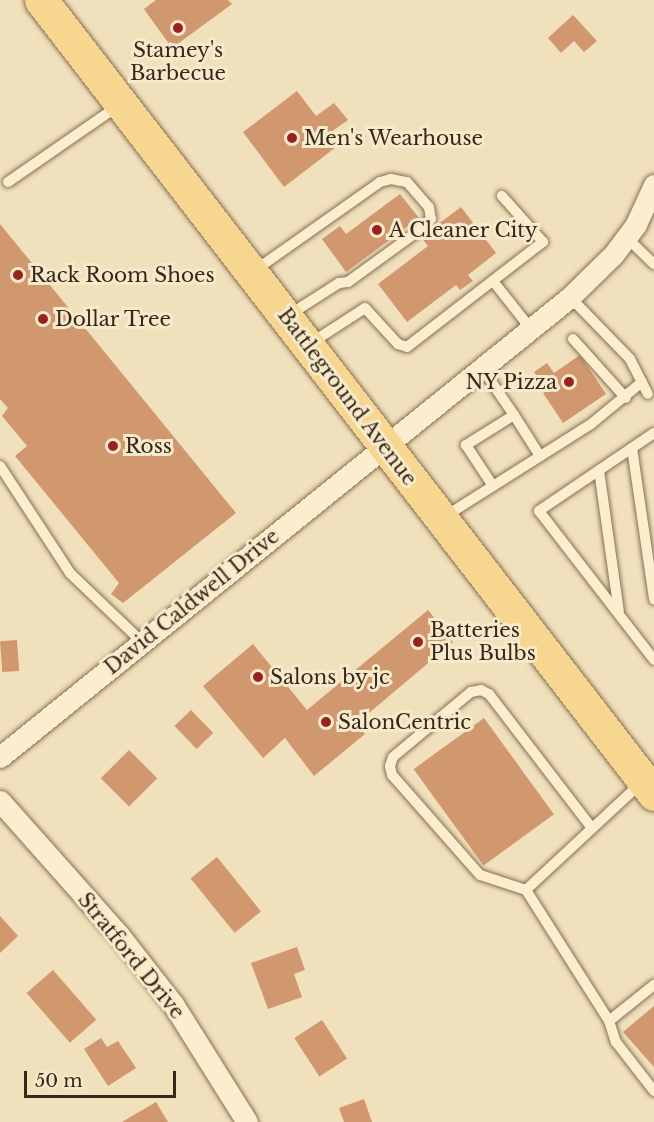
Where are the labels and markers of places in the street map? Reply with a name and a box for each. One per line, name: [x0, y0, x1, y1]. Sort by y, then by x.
marker: Stamey's Barbecue: [171, 21, 185, 35]
place label: Stamey's Barbecue: [130, 38, 226, 85]
place label: Men's Wearhouse: [304, 126, 484, 150]
marker: Men's Wearhouse: [285, 131, 299, 145]
place label: A Cleaner City: [389, 218, 539, 242]
marker: A Cleaner City: [370, 223, 384, 237]
place label: Rack Room Shoes: [30, 263, 215, 287]
marker: Rack Room Shoes: [11, 268, 25, 282]
place label: Dollar Tree: [55, 307, 172, 331]
marker: Dollar Tree: [36, 312, 50, 326]
place label: NY Pizza: [465, 370, 557, 394]
marker: NY Pizza: [562, 375, 576, 389]
place label: Ross: [125, 434, 172, 458]
marker: Ross: [106, 439, 120, 453]
place label: Batteries Plus Bulbs: [430, 618, 536, 665]
marker: Batteries Plus Bulbs: [411, 635, 425, 649]
place label: Salons by jc: [270, 665, 390, 689]
marker: Salons by jc: [251, 670, 265, 684]
place label: SalonCentric: [338, 710, 471, 734]
marker: SalonCentric: [319, 715, 333, 729]

